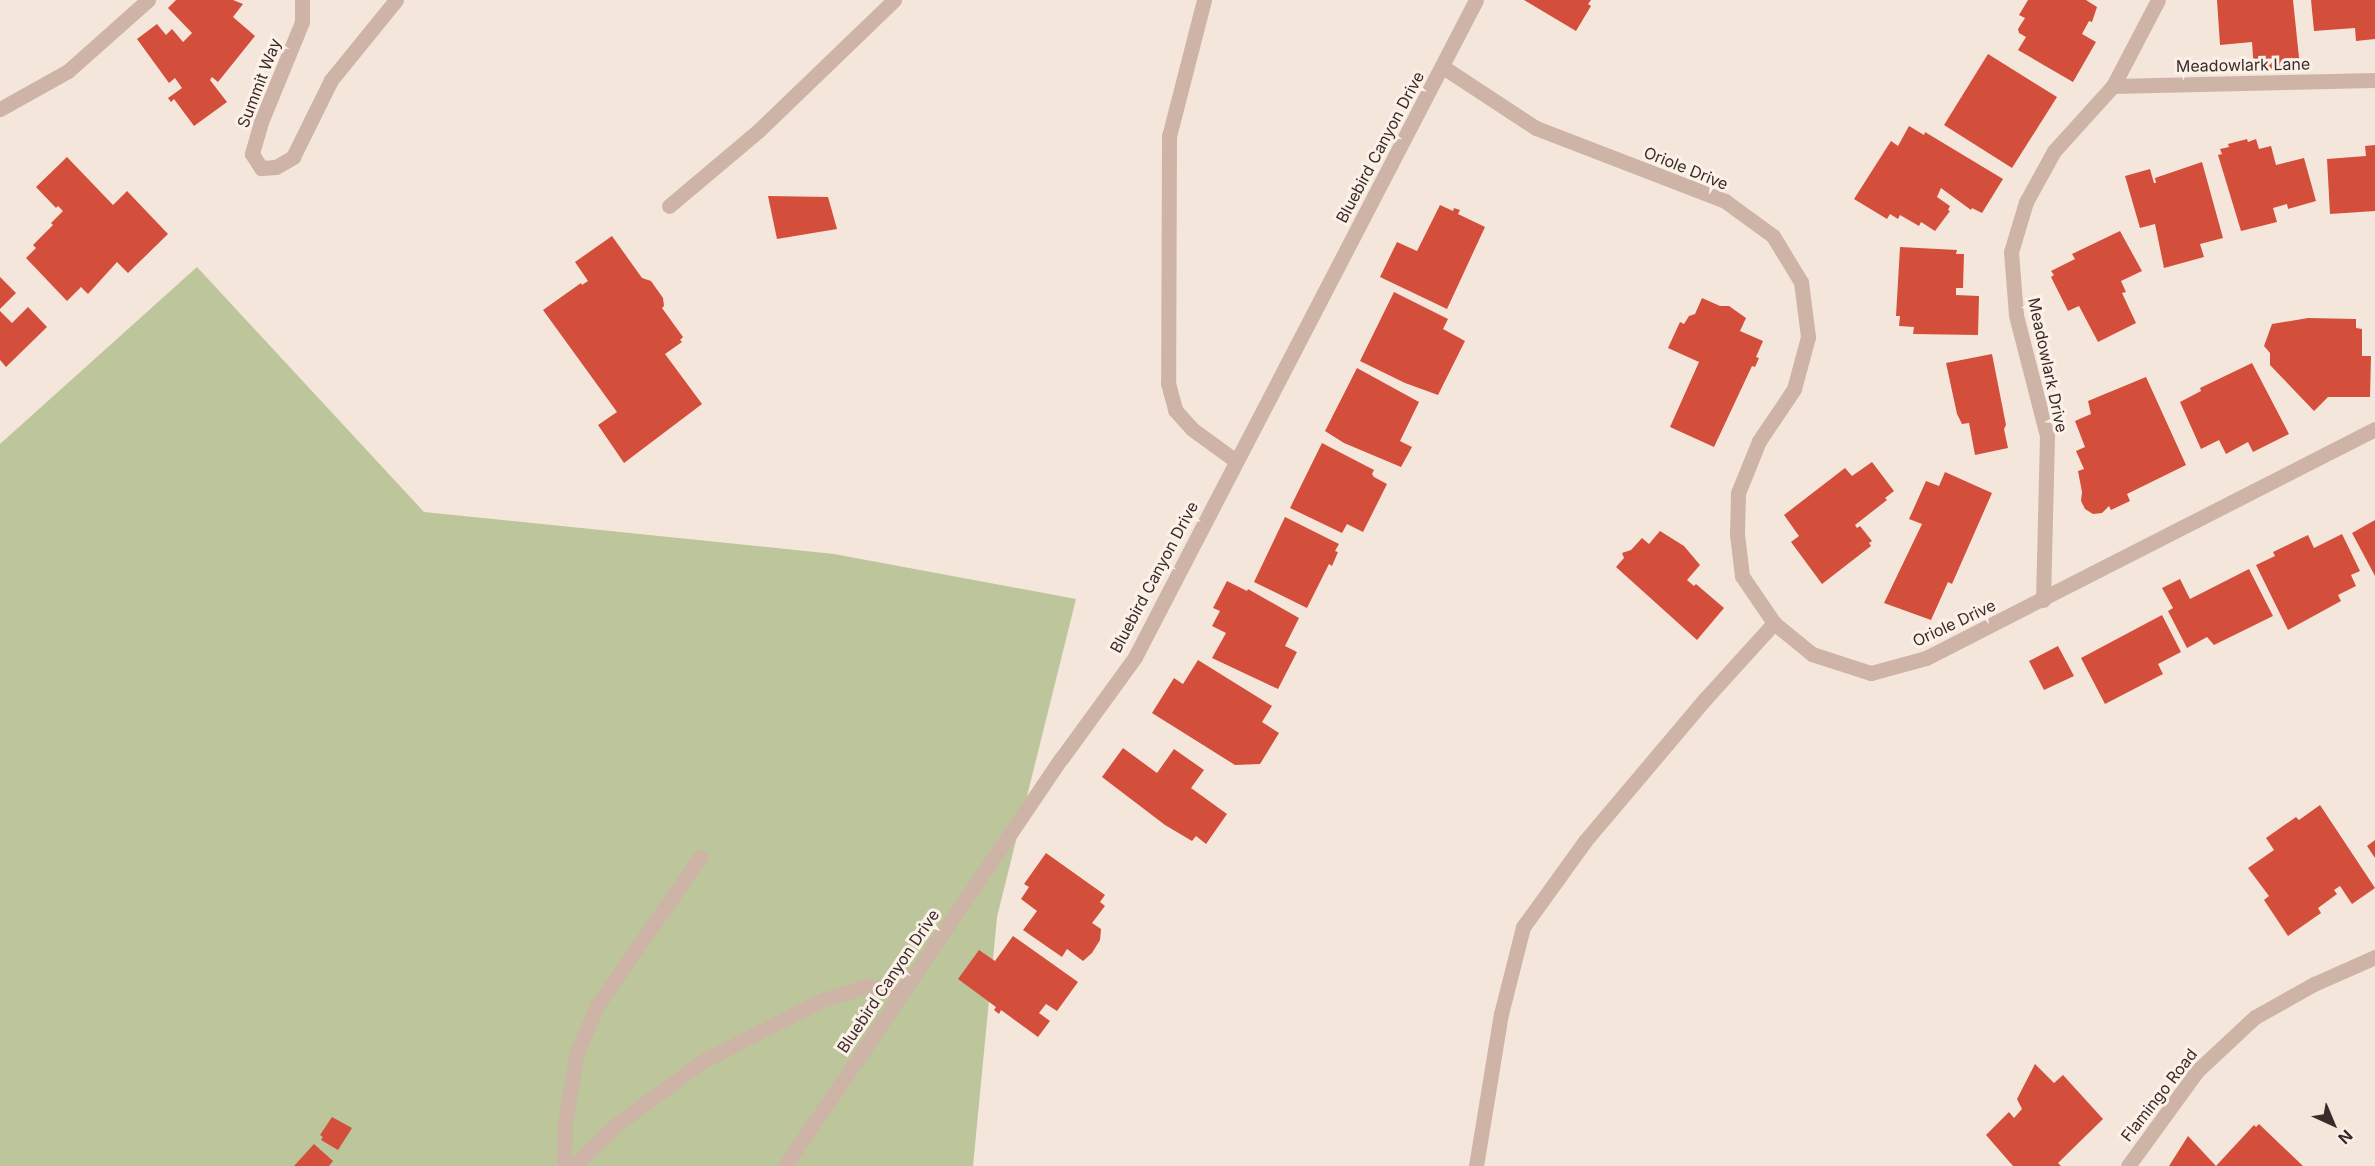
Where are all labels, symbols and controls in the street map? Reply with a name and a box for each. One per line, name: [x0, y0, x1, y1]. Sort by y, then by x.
street label: Summit Way: [233, 36, 285, 130]
street label: Meadowlark Lane: [2176, 54, 2310, 76]
street label: Bluebird Canyon Drive: [1332, 68, 1428, 226]
street label: Oriole Drive: [1641, 142, 1731, 194]
street label: Meadowlark Drive: [2024, 296, 2072, 434]
street label: Bluebird Canyon Drive: [1106, 498, 1202, 656]
street label: Oriole Drive: [1909, 595, 1999, 651]
street label: Bluebird Canyon Drive: [833, 906, 943, 1056]
street label: Flamingo Road: [2117, 1045, 2201, 1145]
north arrow: [2303, 1094, 2363, 1154]
text: N: [2334, 1126, 2357, 1148]

